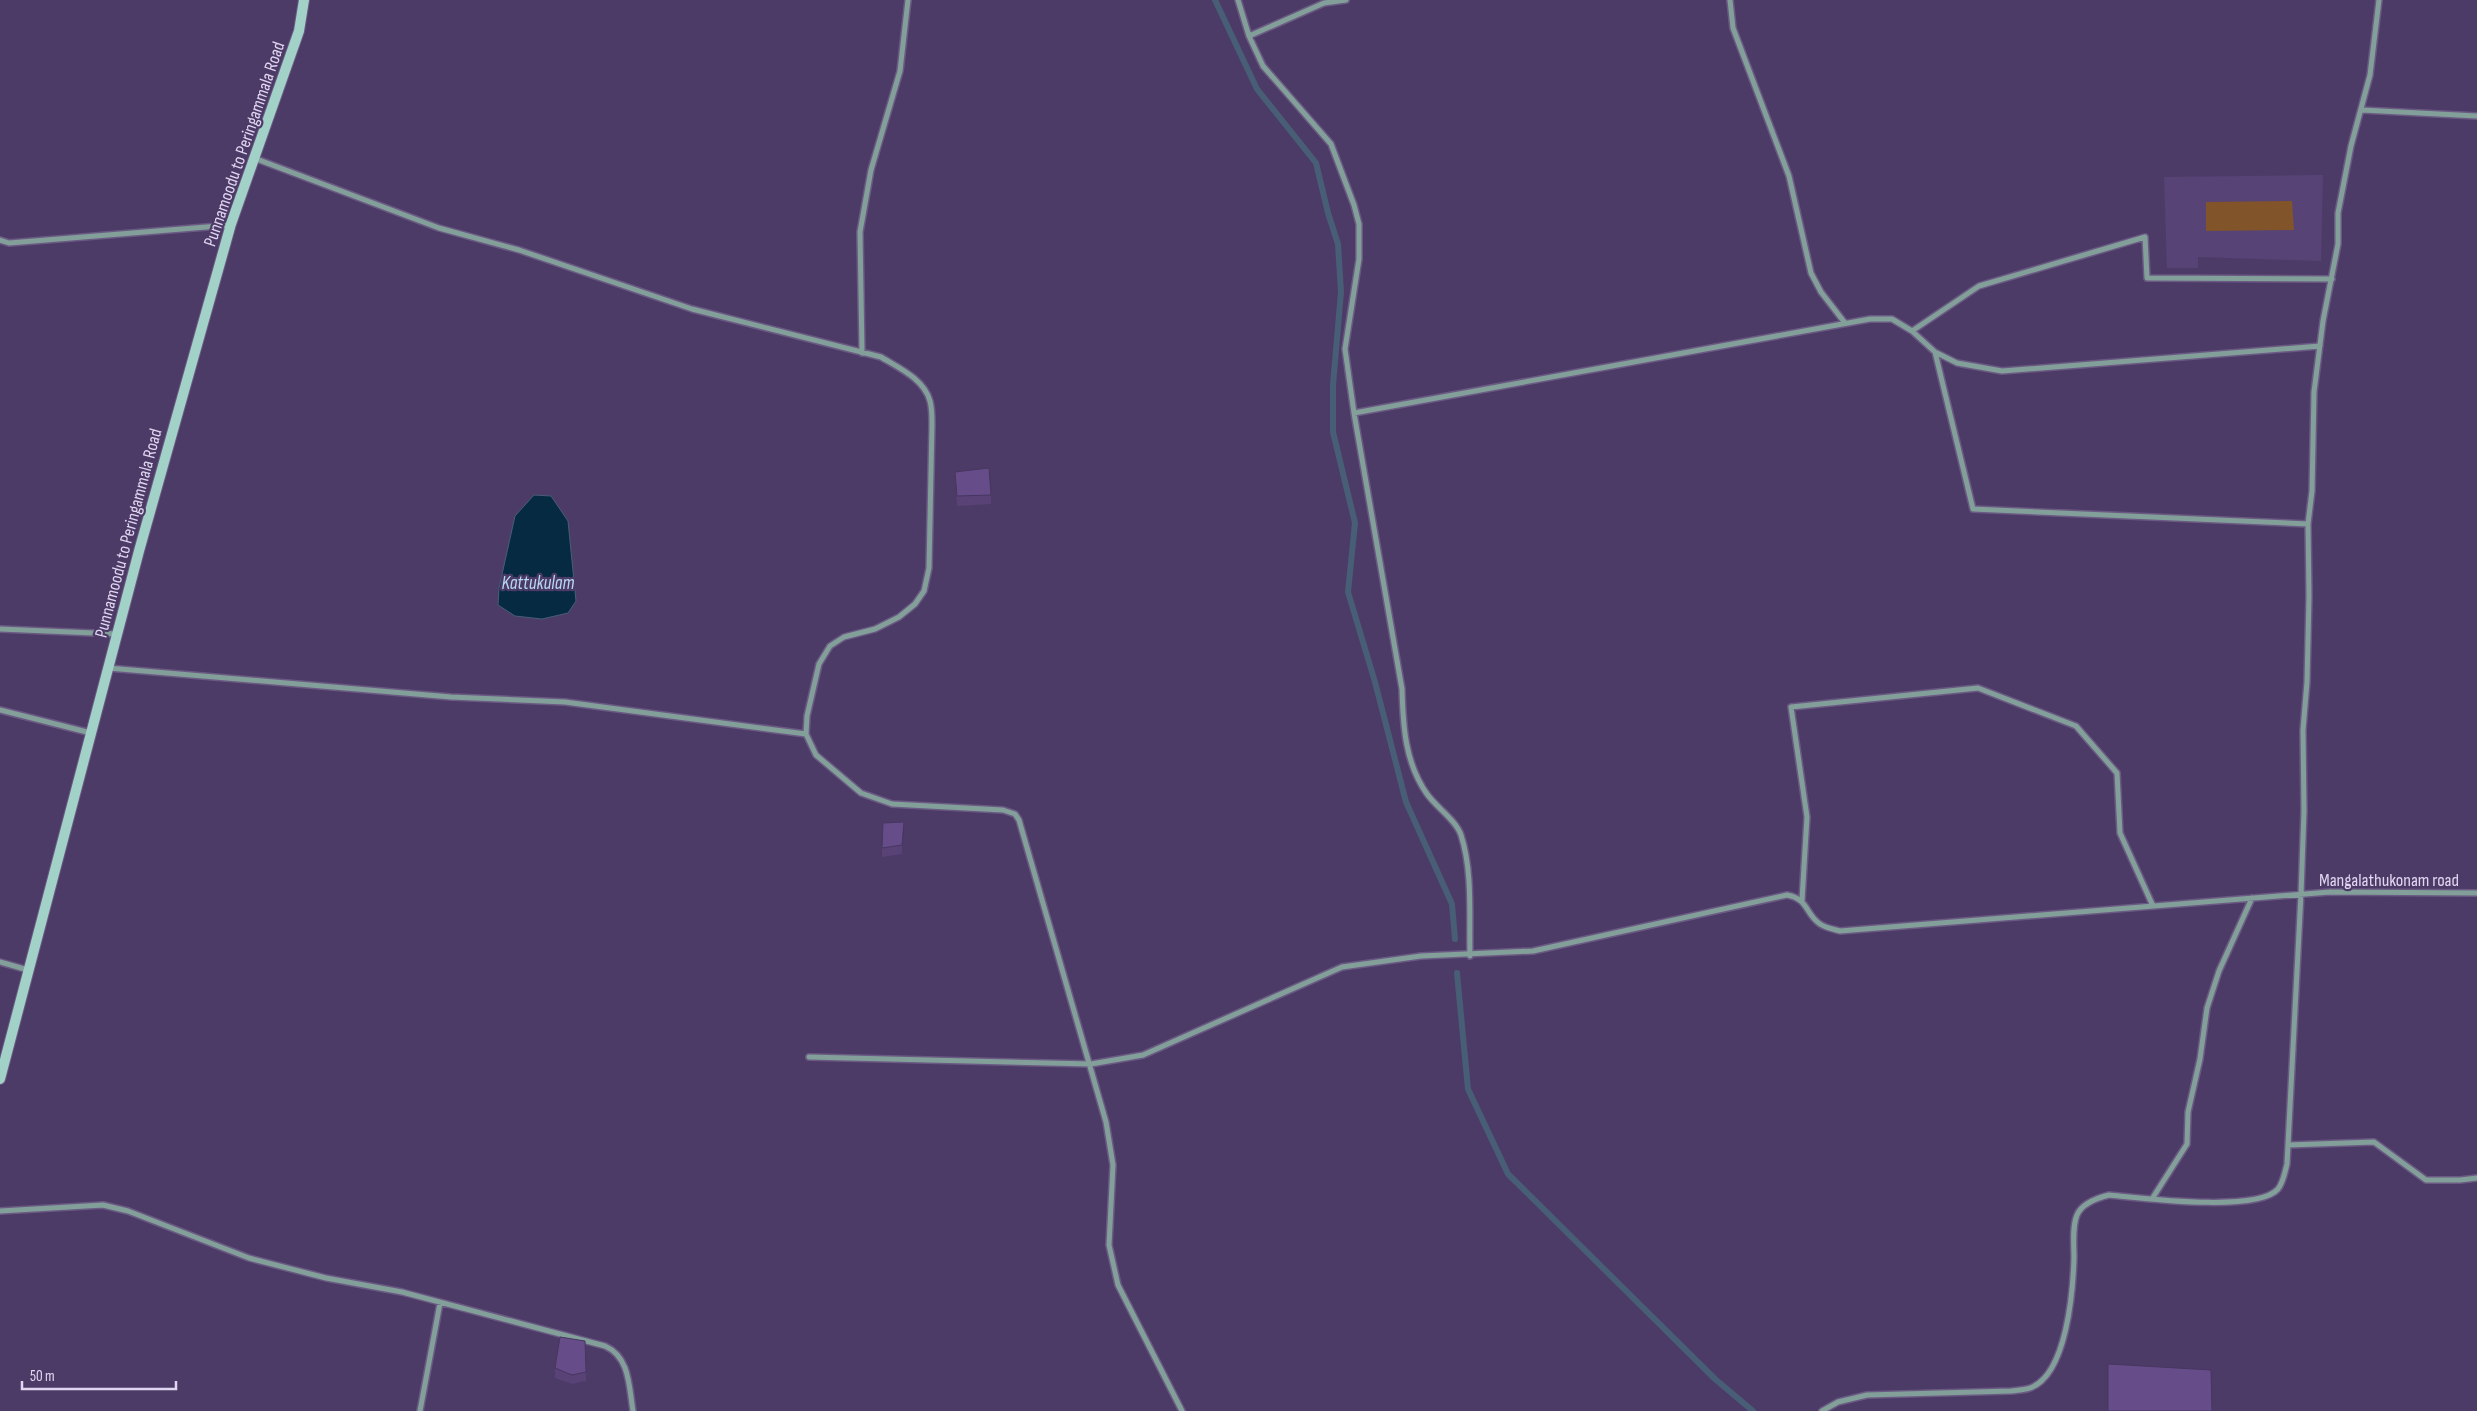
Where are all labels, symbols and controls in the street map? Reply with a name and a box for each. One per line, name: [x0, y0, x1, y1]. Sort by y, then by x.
street label: Punnamoodu to Peringammala Road: [199, 39, 289, 249]
street label: Punnamoodu to Peringammala Road: [90, 426, 167, 640]
water label: Kattukulam: [502, 572, 574, 595]
street label: Mangalathukonam road: [2319, 870, 2459, 891]
scale bar: [22, 1358, 176, 1390]
text: 50 m: [30, 1367, 55, 1386]

